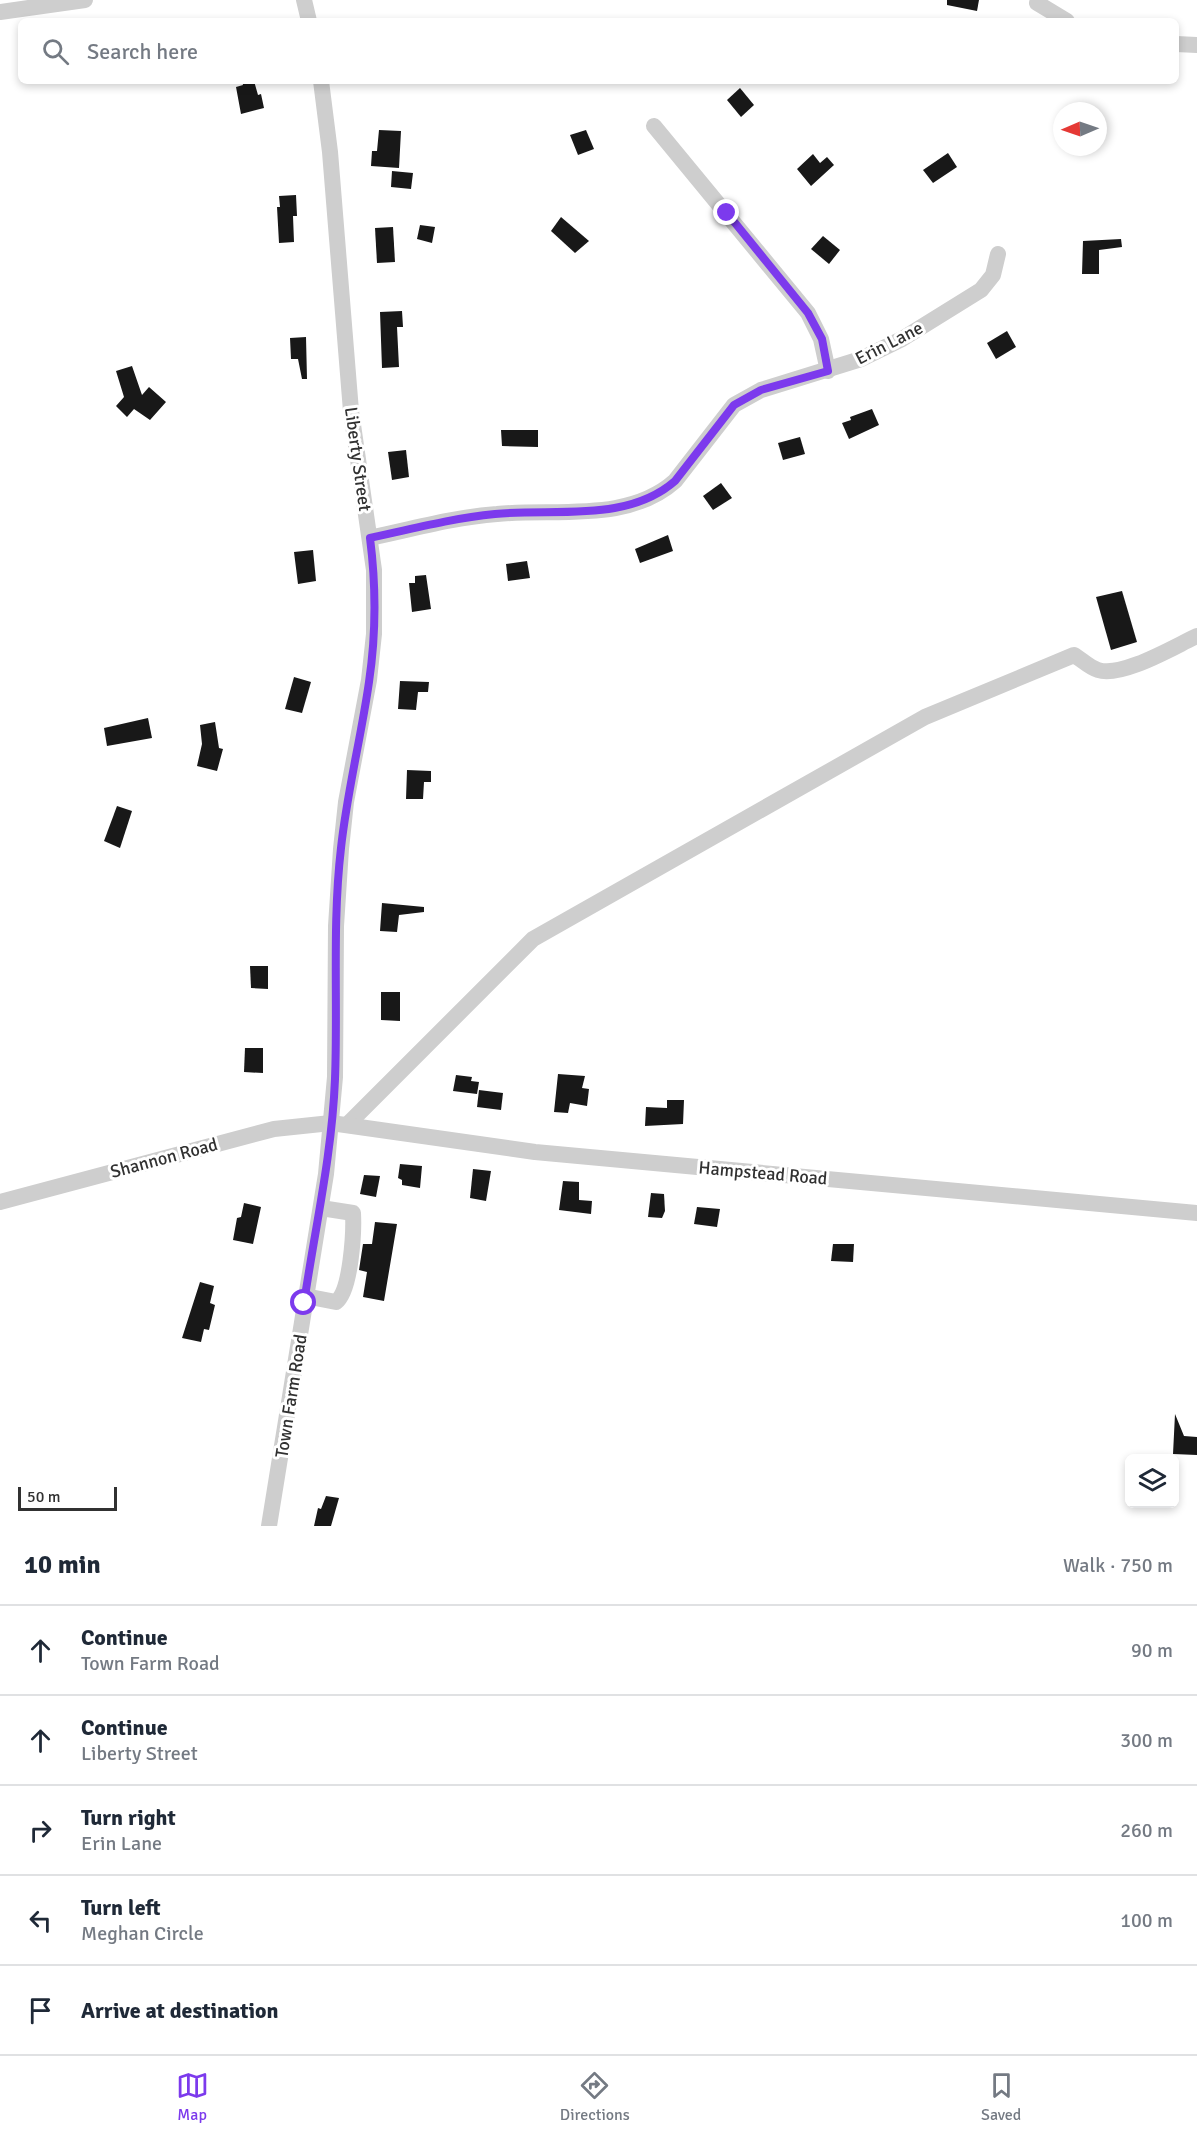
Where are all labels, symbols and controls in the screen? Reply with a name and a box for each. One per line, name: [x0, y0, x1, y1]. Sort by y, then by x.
search box: [18, 18, 1179, 84]
icon: search: [39, 35, 72, 68]
text: Search here: [87, 38, 198, 65]
north arrow: [1053, 102, 1107, 156]
route end: [713, 199, 739, 225]
street label: Erin Lane: [852, 317, 926, 369]
street label: Liberty Street: [340, 405, 376, 513]
street label: Shannon Road: [108, 1133, 220, 1183]
street label: Hampstead Road: [698, 1156, 828, 1190]
route start: [290, 1289, 316, 1315]
street label: Town Farm Road: [270, 1333, 312, 1459]
map controls: [1125, 1454, 1179, 1508]
button: layers: [1125, 1454, 1179, 1508]
scale bar: [18, 1484, 117, 1512]
text: 50 m: [27, 1487, 61, 1507]
text: 10 min: [24, 1549, 101, 1581]
text: Walk · 750 m: [1063, 1553, 1173, 1578]
text: Continue: [81, 1624, 168, 1651]
icon: ahead: [24, 1634, 57, 1667]
text: 90 m: [1131, 1638, 1173, 1663]
text: Town Farm Road: [81, 1651, 220, 1676]
text: Continue: [81, 1714, 168, 1741]
icon: ahead: [24, 1724, 57, 1757]
text: 300 m: [1120, 1728, 1173, 1753]
text: Liberty Street: [81, 1741, 198, 1766]
text: Turn right: [81, 1804, 176, 1831]
icon: right: [24, 1814, 57, 1847]
text: 260 m: [1120, 1818, 1173, 1843]
text: Erin Lane: [81, 1831, 162, 1856]
text: Turn left: [81, 1894, 161, 1921]
icon: left: [24, 1904, 57, 1937]
text: 100 m: [1120, 1908, 1173, 1933]
text: Meghan Circle: [81, 1921, 204, 1946]
icon: arrive: [24, 1994, 57, 2027]
text: Arrive at destination: [81, 1997, 278, 2024]
tab: Map: [176, 2069, 209, 2125]
tab: Directions: [560, 2069, 630, 2125]
tab: Saved: [981, 2069, 1021, 2125]

